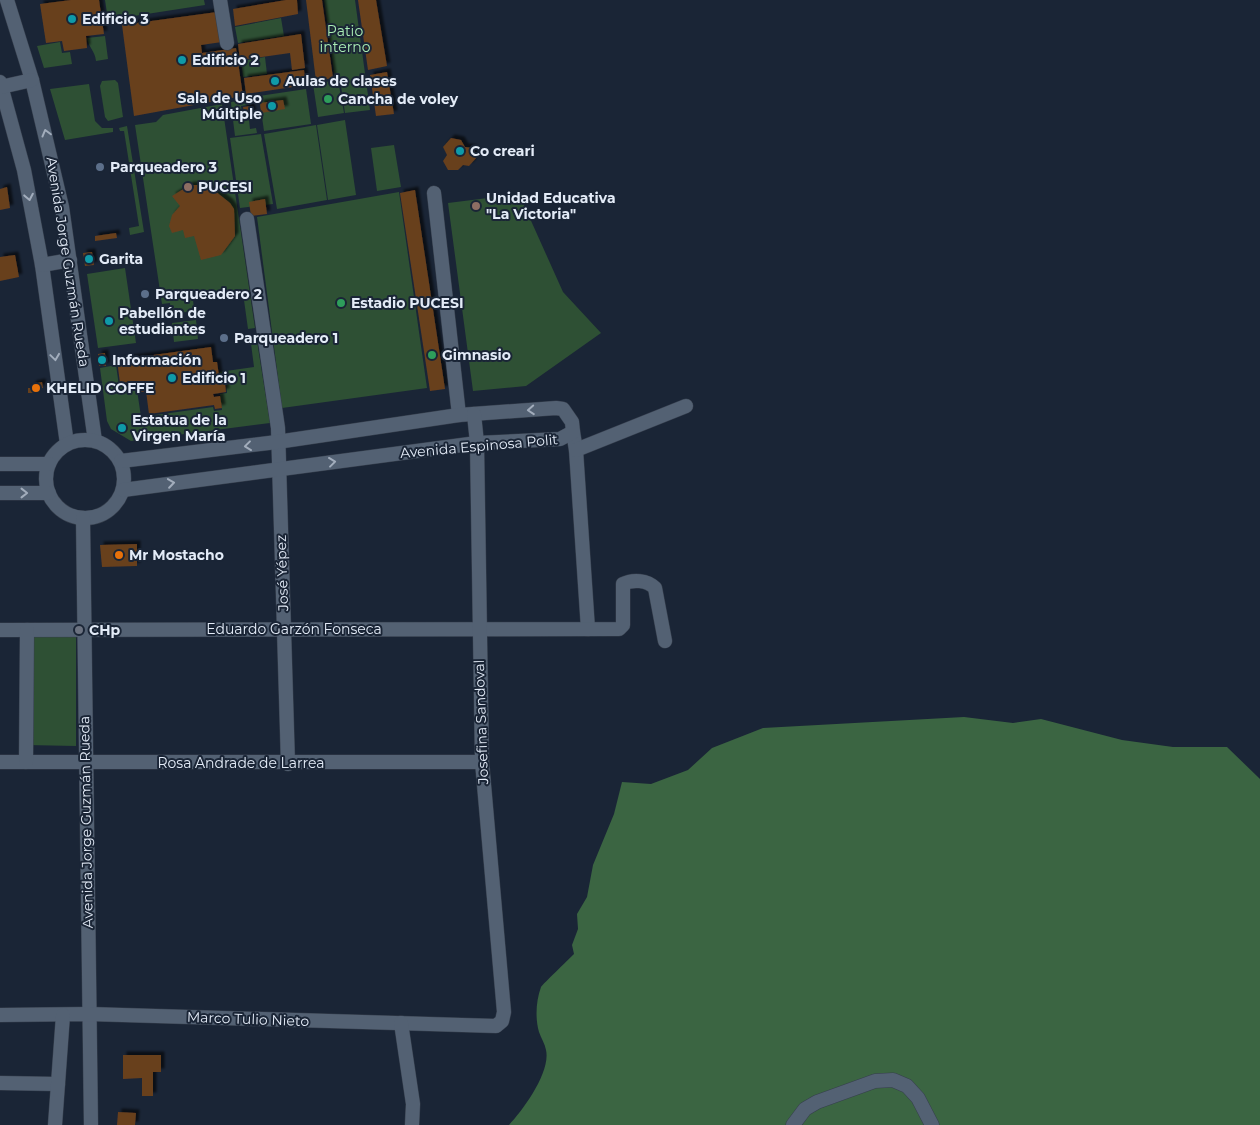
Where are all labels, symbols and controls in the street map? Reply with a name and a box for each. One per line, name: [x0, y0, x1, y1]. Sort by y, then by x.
place label: Edificio 3: [82, 10, 149, 28]
marker: Edificio 3: [66, 13, 78, 25]
park label: Patio interno: [320, 22, 371, 56]
place label: Edificio 2: [192, 51, 259, 69]
marker: Edificio 2: [176, 54, 188, 66]
place label: Aulas de clases: [284, 72, 397, 90]
marker: Aulas de clases: [269, 75, 281, 87]
place label: Sala de Uso Múltiple: [177, 89, 262, 123]
place label: Cancha de voley: [338, 90, 459, 108]
marker: Cancha de voley: [322, 93, 334, 105]
marker: Sala de Uso Múltiple: [266, 100, 278, 112]
one-way arrow: [41, 129, 52, 138]
place label: Co creari: [470, 142, 535, 160]
marker: Co creari: [454, 145, 466, 157]
street label: Avenida Jorge Guzmán Rueda: [42, 156, 94, 368]
place label: Parqueadero 3: [110, 158, 217, 176]
marker: Parqueadero 3: [94, 161, 106, 173]
place label: PUCESI: [198, 178, 252, 196]
marker: PUCESI: [182, 181, 194, 193]
place label: Unidad Educativa "La Victoria": [486, 189, 616, 223]
one-way arrow: [23, 192, 34, 201]
marker: Unidad Educativa "La Victoria": [470, 200, 482, 212]
place label: Garita: [99, 250, 143, 268]
marker: Garita: [83, 253, 95, 265]
place label: Parqueadero 2: [155, 285, 262, 303]
marker: Parqueadero 2: [139, 288, 151, 300]
place label: Estadio PUCESI: [351, 294, 464, 312]
marker: Estadio PUCESI: [335, 297, 347, 309]
place label: Pabellón de estudiantes: [119, 304, 206, 338]
marker: Pabellón de estudiantes: [103, 315, 115, 327]
place label: Parqueadero 1: [234, 329, 338, 347]
marker: Parqueadero 1: [218, 332, 230, 344]
place label: Gimnasio: [442, 346, 511, 364]
marker: Gimnasio: [426, 349, 438, 361]
place label: Información: [112, 351, 201, 369]
one-way arrow: [49, 353, 59, 362]
marker: Información: [96, 354, 108, 366]
place label: Edificio 1: [182, 369, 246, 387]
marker: Edificio 1: [166, 372, 178, 384]
place label: KHELID COFFE: [46, 379, 154, 397]
marker: KHELID COFFE: [30, 382, 42, 394]
one-way arrow: [526, 404, 534, 415]
place label: Estatua de la Virgen María: [131, 411, 227, 445]
marker: Estatua de la Virgen María: [116, 422, 128, 434]
street label: Avenida Espinosa Polit: [399, 430, 559, 462]
one-way arrow: [244, 440, 252, 451]
one-way arrow: [328, 457, 337, 467]
one-way arrow: [167, 478, 175, 489]
one-way arrow: [21, 488, 29, 498]
street label: José Yépez: [272, 535, 292, 612]
place label: Mr Mostacho: [129, 546, 224, 564]
marker: Mr Mostacho: [113, 549, 125, 561]
street label: Eduardo Garzón Fonseca: [206, 620, 382, 638]
place label: CHp: [89, 621, 120, 639]
marker: CHp: [73, 624, 85, 636]
street label: Josefina Sandoval: [470, 659, 492, 786]
street label: Avenida Jorge Guzmán Rueda: [75, 716, 97, 928]
street label: Rosa Andrade de Larrea: [157, 754, 325, 772]
street label: Marco Tulio Nieto: [187, 1008, 310, 1030]

